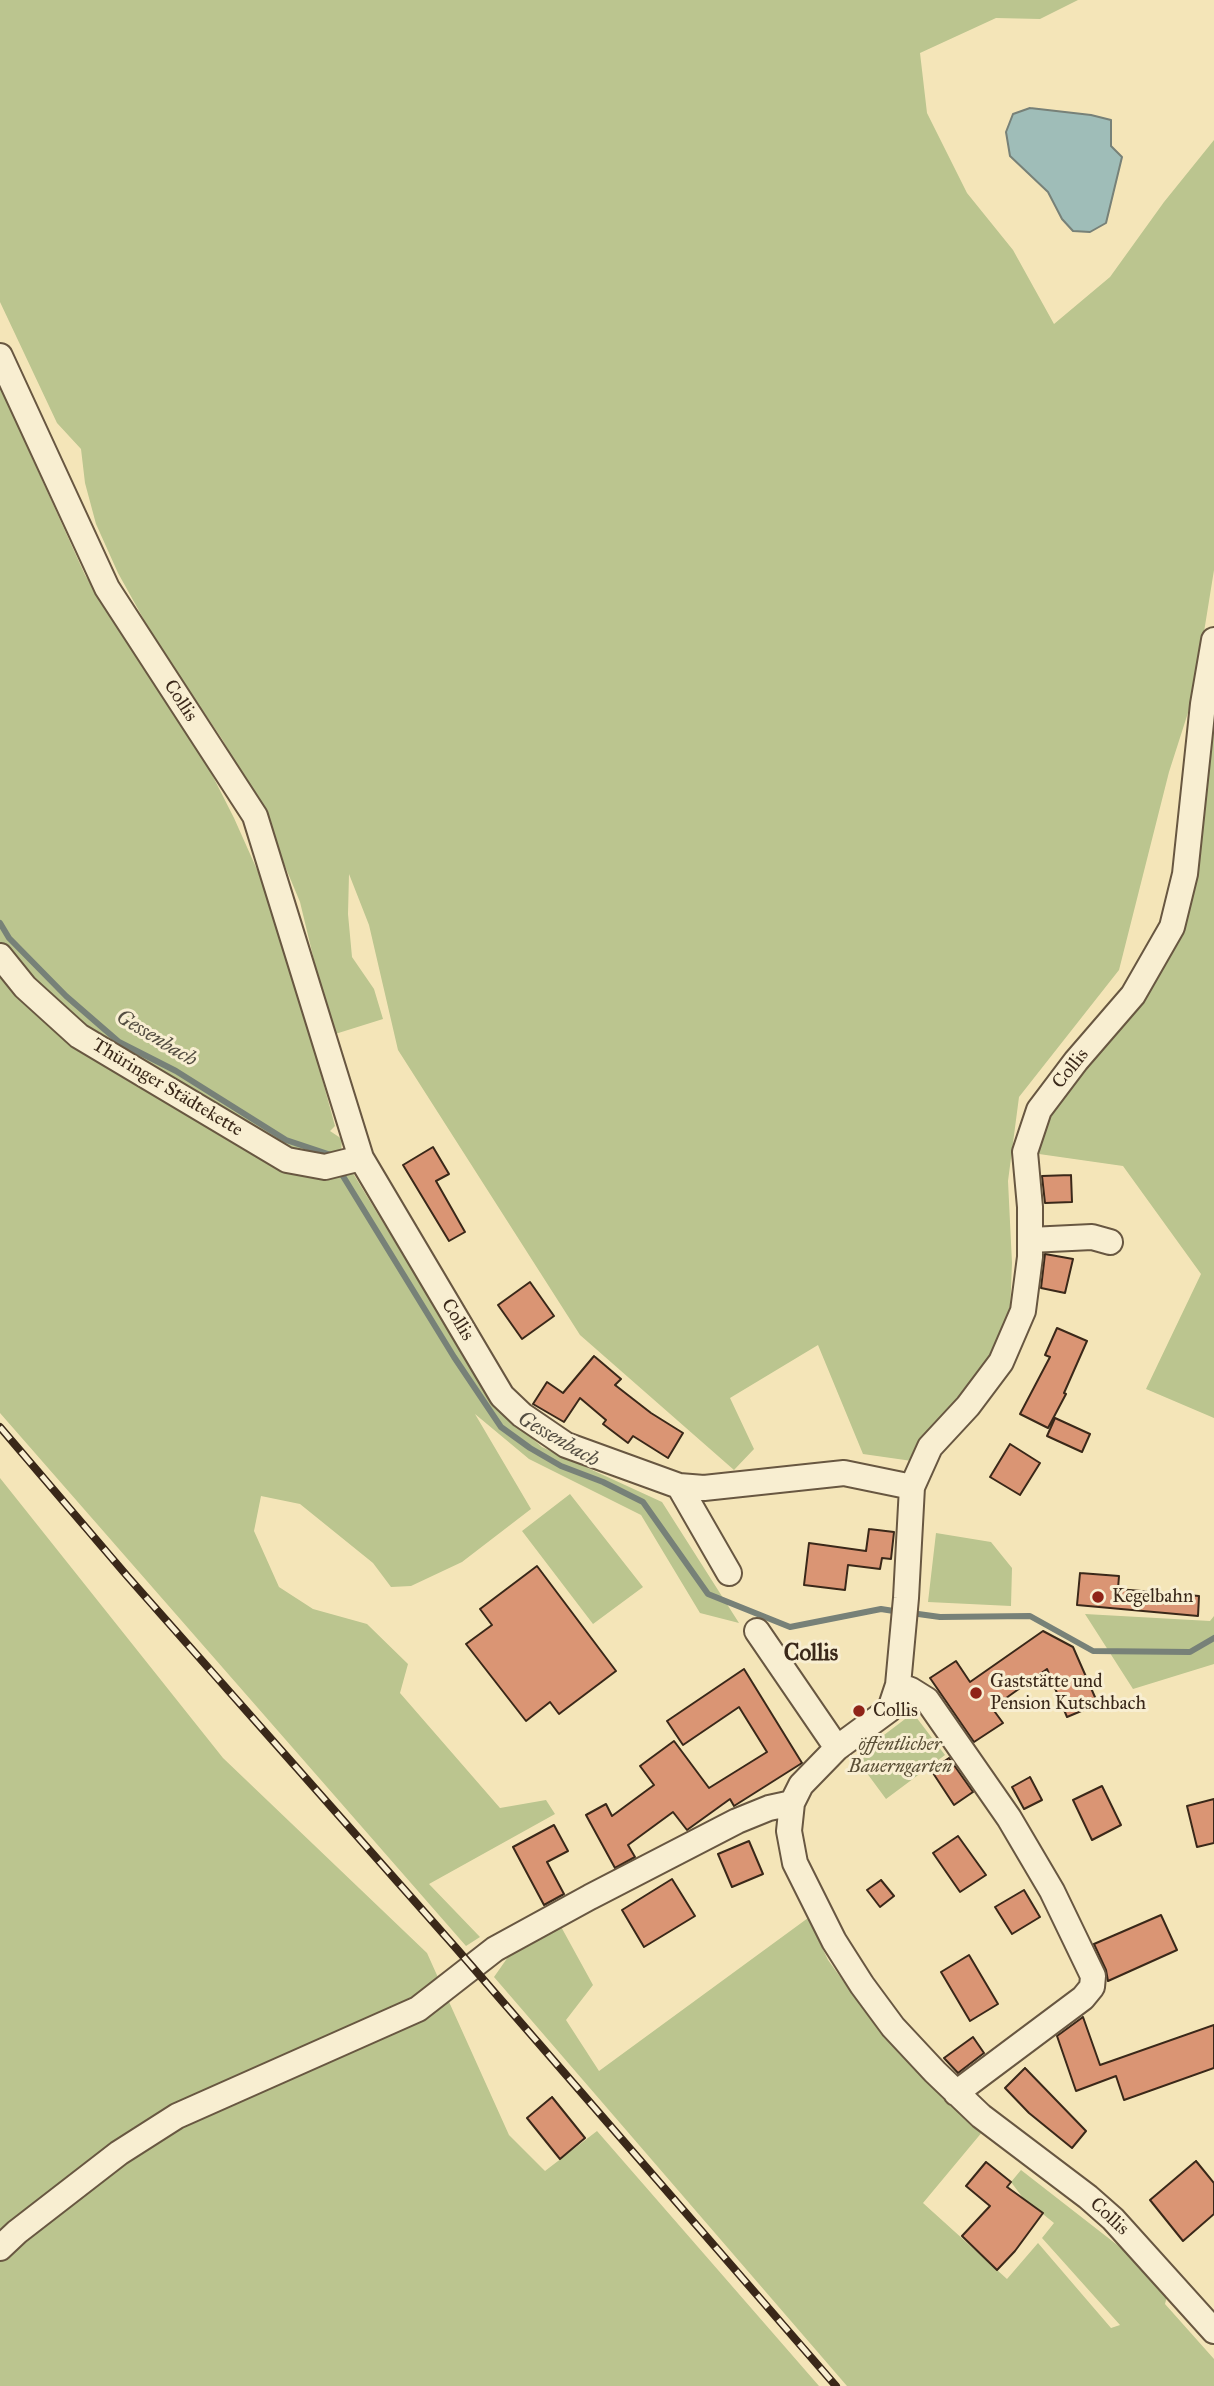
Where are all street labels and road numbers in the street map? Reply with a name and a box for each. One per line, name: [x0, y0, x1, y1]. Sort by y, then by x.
street label: Collis: [158, 676, 202, 726]
street label: Thüringer Städtekette: [87, 1034, 247, 1142]
street label: Collis: [1048, 1044, 1094, 1094]
street label: Collis: [436, 1295, 478, 1345]
street label: Collis: [1085, 2193, 1133, 2241]

